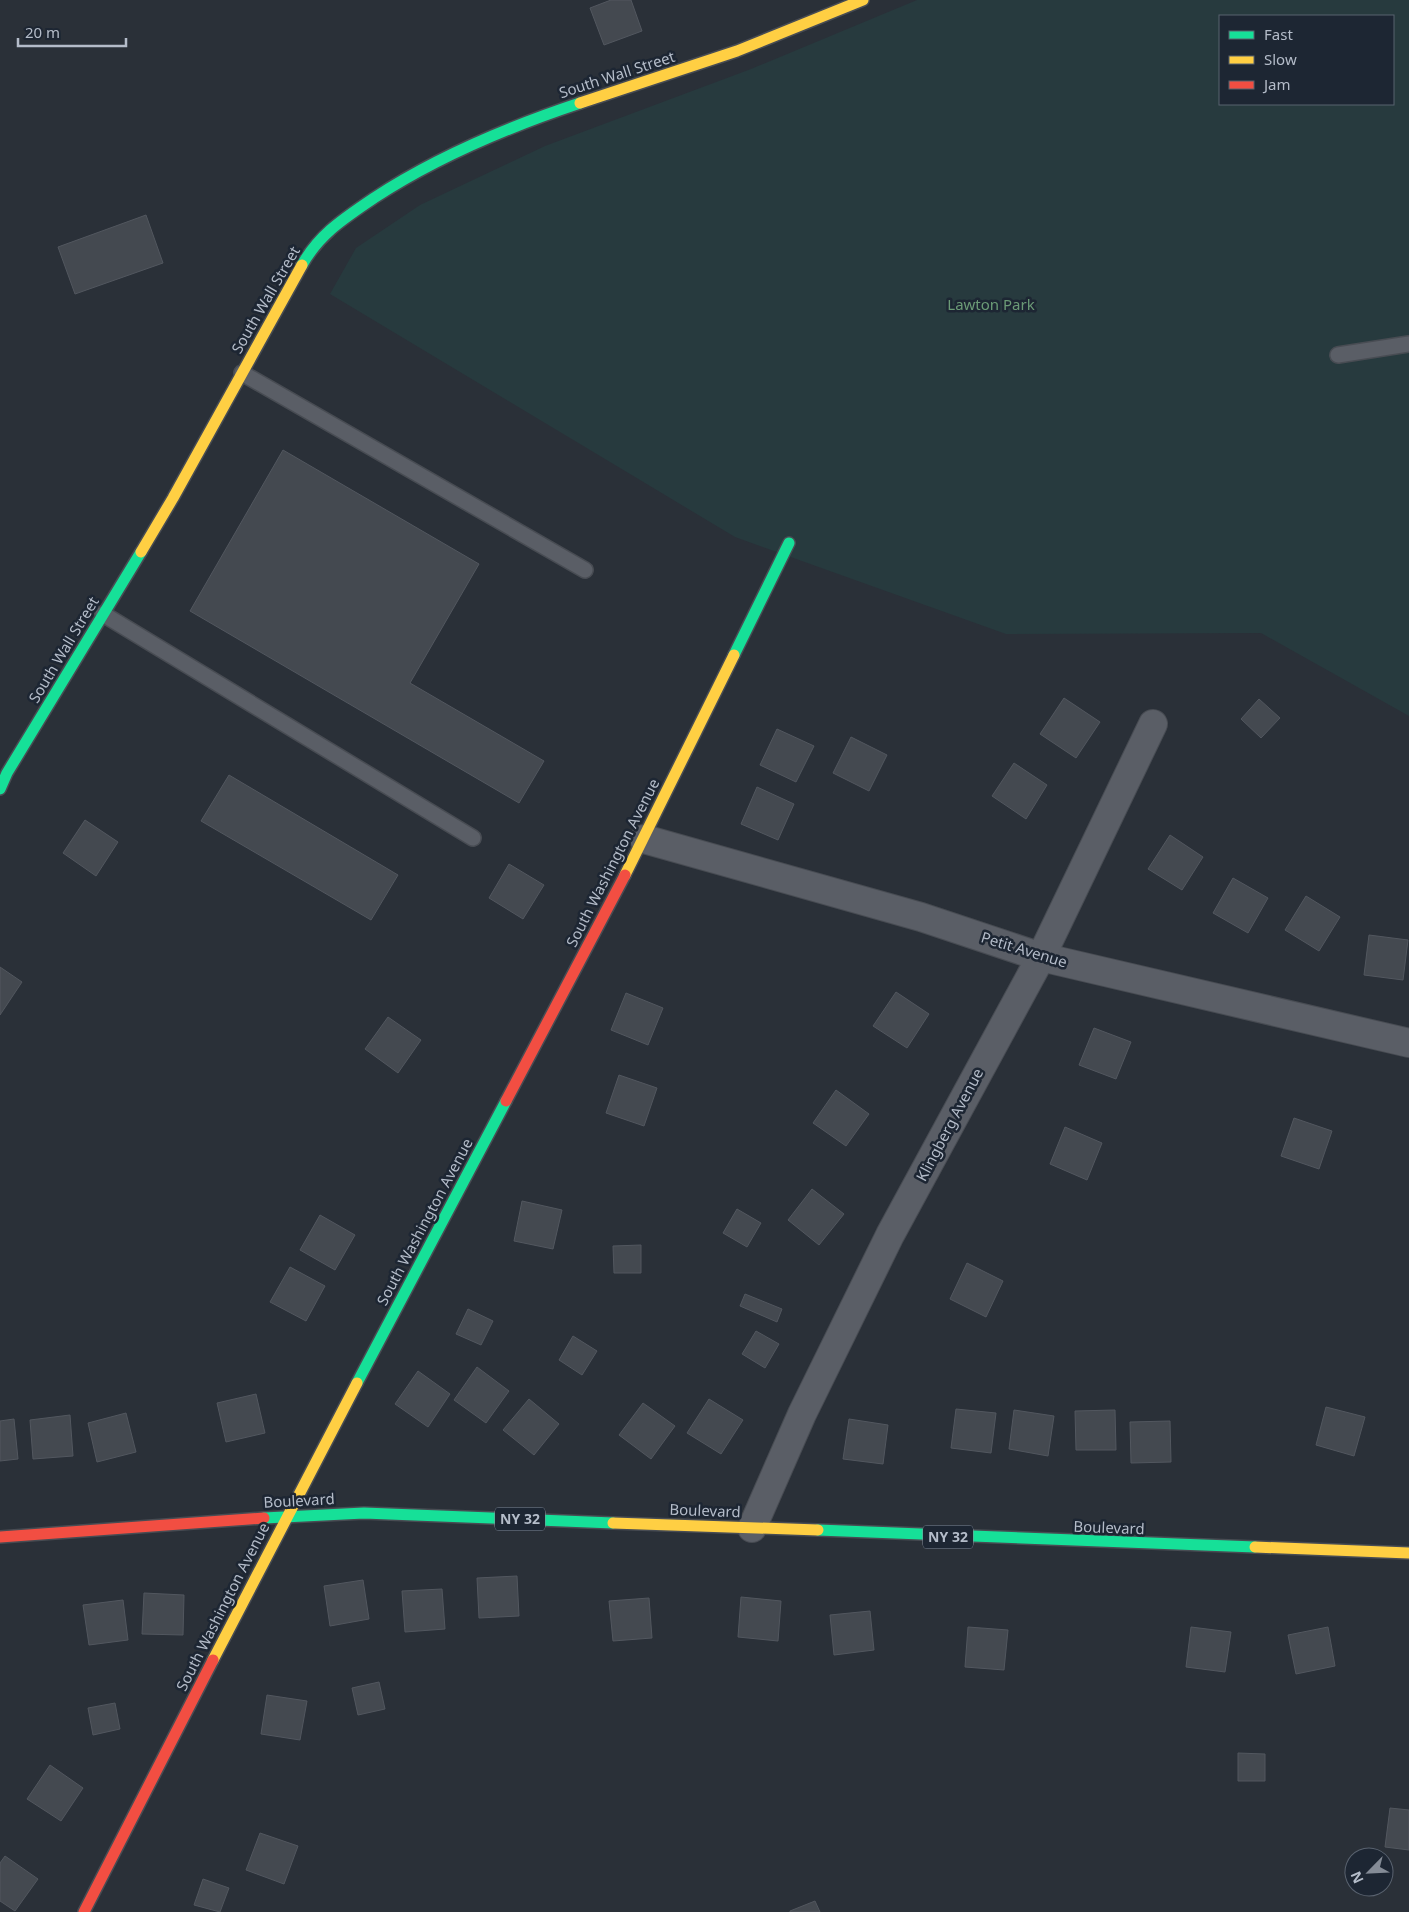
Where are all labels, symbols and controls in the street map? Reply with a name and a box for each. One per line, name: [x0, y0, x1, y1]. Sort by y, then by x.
scale bar: [18, 15, 125, 47]
legend: [1219, 15, 1394, 105]
text: 20 m: [25, 22, 60, 42]
text: Fast: [1264, 24, 1293, 44]
street label: South Wall Street: [556, 46, 678, 102]
text: Slow: [1264, 49, 1297, 69]
text: Jam: [1262, 74, 1291, 94]
street label: South Wall Street: [226, 242, 304, 357]
park label: Lawton Park: [947, 294, 1035, 314]
street label: South Wall Street: [23, 592, 103, 706]
street label: South Washington Avenue: [561, 775, 663, 950]
street label: Petit Avenue: [979, 926, 1070, 972]
street label: Klingberg Avenue: [911, 1065, 987, 1184]
street label: South Washington Avenue: [372, 1135, 477, 1309]
street label: Boulevard: [263, 1488, 335, 1512]
street label: Boulevard: [669, 1499, 741, 1521]
road number: NY 32: [495, 1508, 545, 1530]
street label: Boulevard: [1073, 1516, 1145, 1538]
street label: South Washington Avenue: [171, 1519, 273, 1694]
road number: NY 32: [923, 1525, 973, 1548]
north arrow: [1344, 1847, 1394, 1897]
text: N: [1346, 1868, 1368, 1887]

